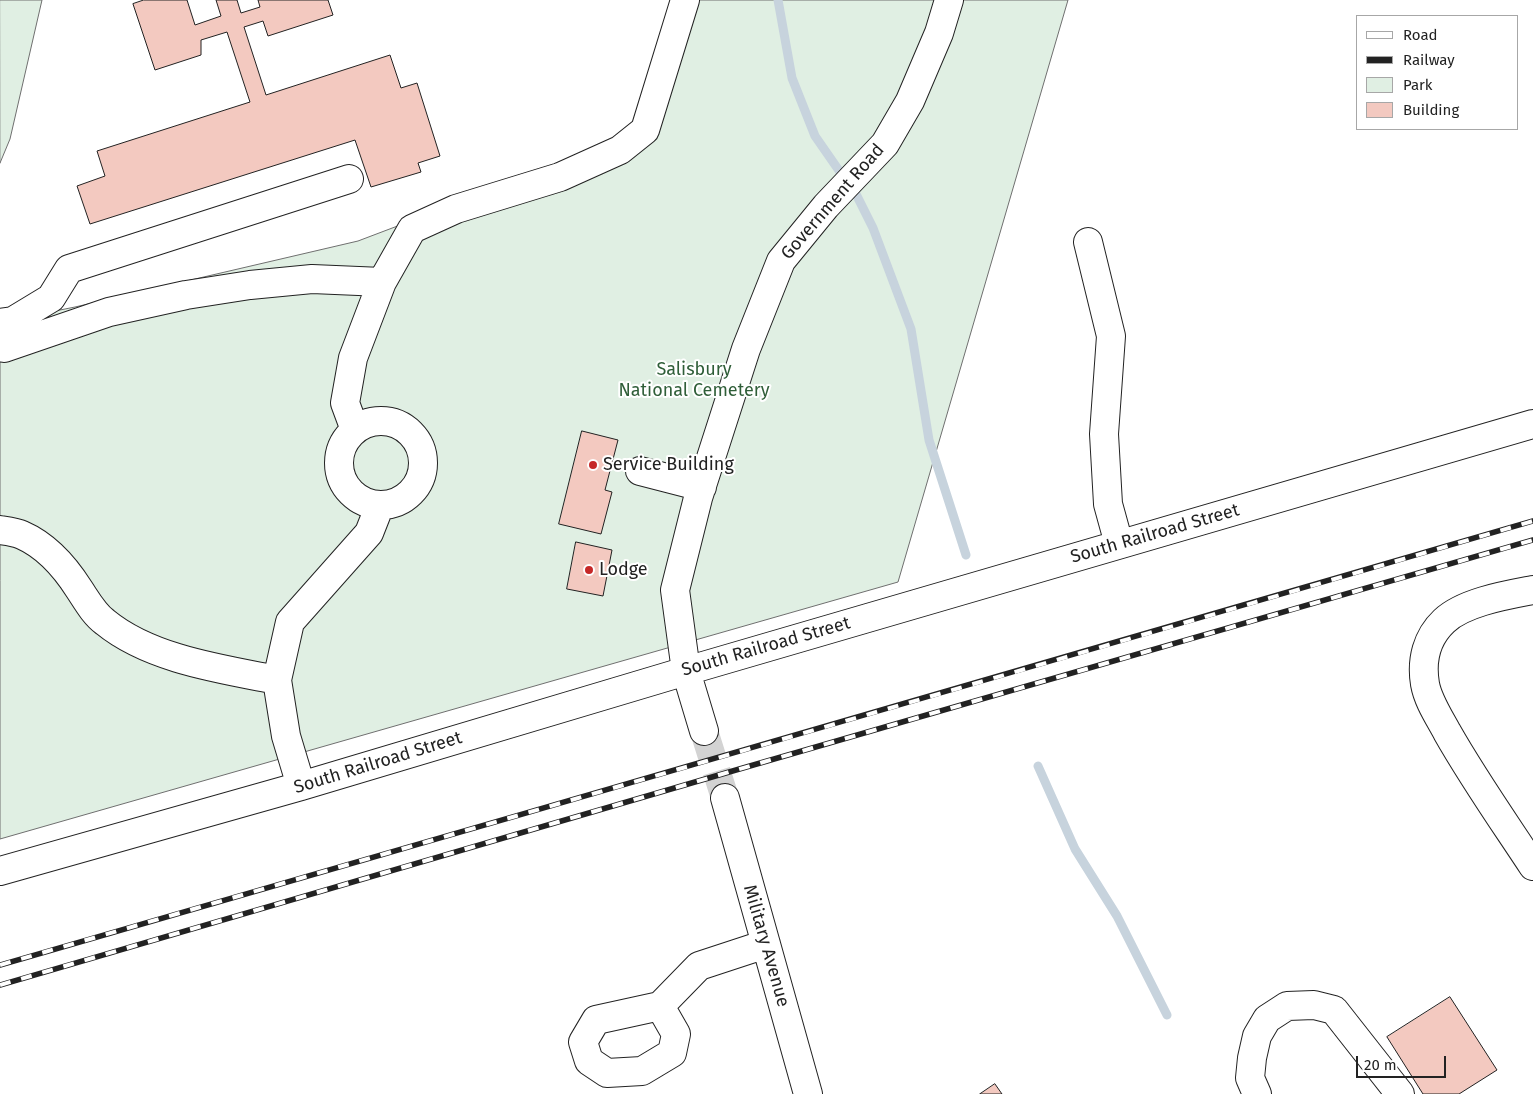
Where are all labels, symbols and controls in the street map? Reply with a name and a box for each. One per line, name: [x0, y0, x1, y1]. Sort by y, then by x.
legend: [1356, 15, 1518, 130]
text: Road: [1403, 26, 1438, 44]
text: Railway: [1403, 51, 1455, 69]
text: Park: [1403, 76, 1433, 94]
text: Building: [1403, 101, 1459, 119]
street label: Government Road: [777, 140, 889, 264]
park label: Salisbury National Cemetery: [619, 359, 769, 402]
place label: Service Building: [603, 454, 734, 476]
marker: Service Building: [587, 459, 599, 471]
street label: South Railroad Street: [1068, 500, 1242, 568]
place label: Lodge: [599, 559, 648, 581]
marker: Lodge: [583, 564, 595, 576]
street label: South Railroad Street: [679, 613, 853, 681]
street label: South Railroad Street: [291, 727, 465, 799]
street label: Military Avenue: [738, 883, 794, 1009]
scale bar: [1358, 1046, 1448, 1078]
text: 20 m: [1364, 1056, 1397, 1074]

